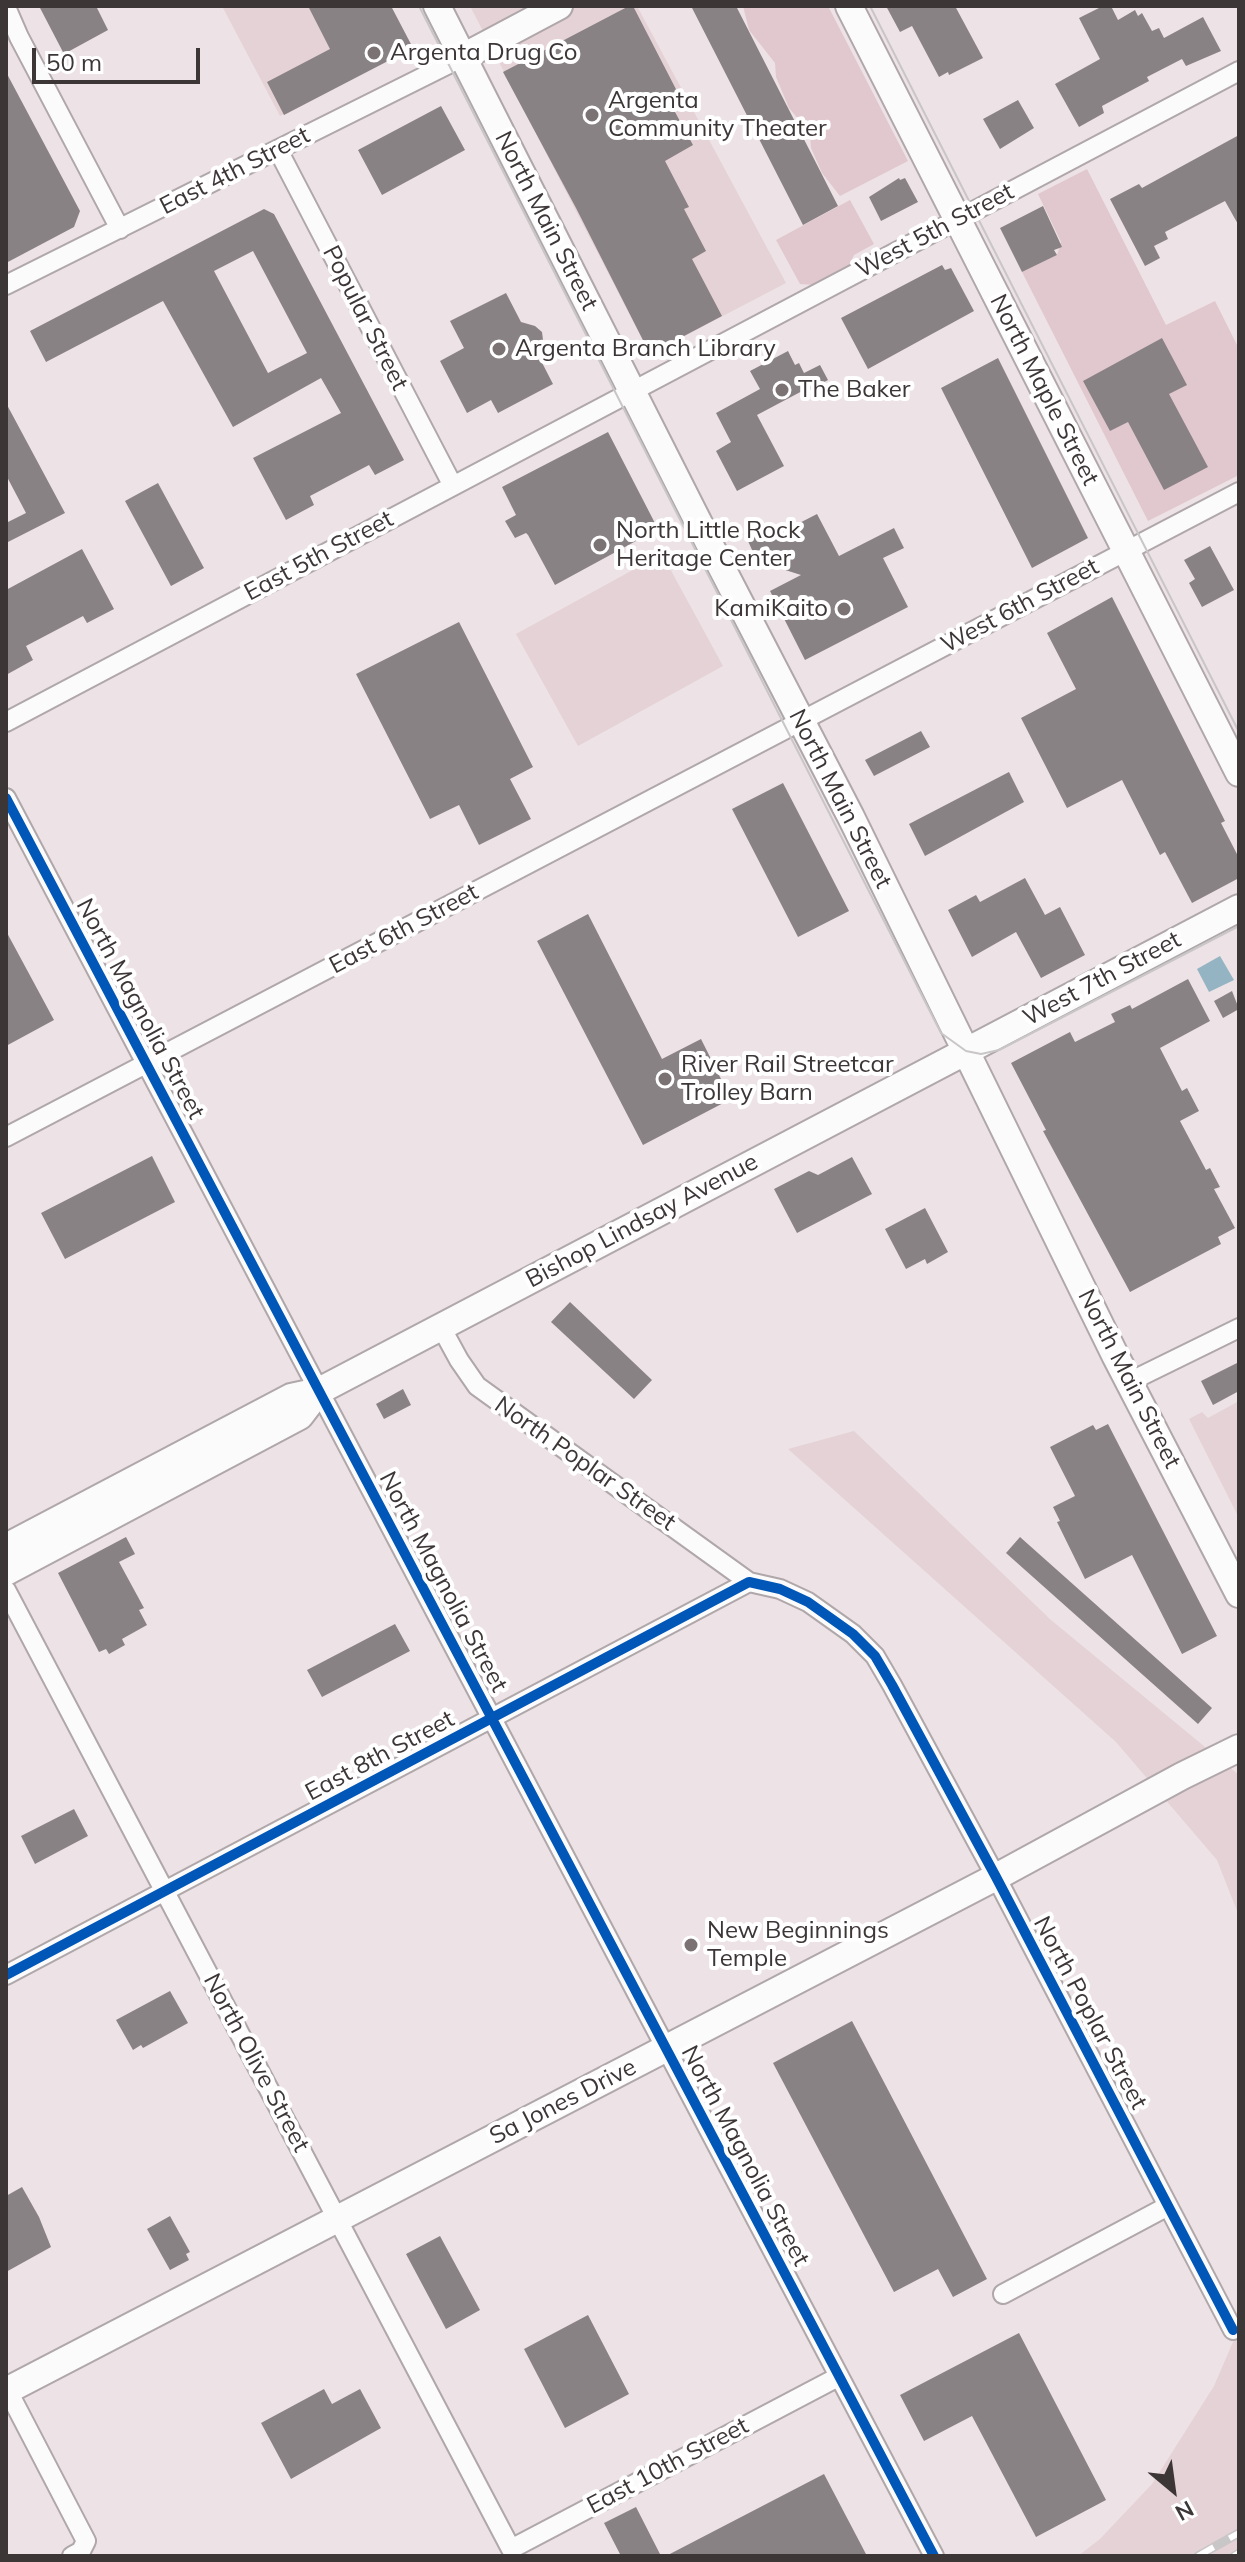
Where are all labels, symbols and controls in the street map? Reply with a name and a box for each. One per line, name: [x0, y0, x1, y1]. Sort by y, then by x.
scale bar: [36, 32, 204, 82]
place label: Argenta Drug Co: [390, 39, 577, 67]
marker: Argenta Drug Co: [365, 44, 383, 62]
text: 50 m: [46, 47, 102, 77]
place label: Argenta Community Theater: [608, 87, 827, 143]
marker: Argenta Community Theater: [583, 106, 601, 124]
street label: East 4th Street: [155, 121, 315, 221]
street label: North Main Street: [488, 127, 604, 315]
street label: West 5th Street: [851, 177, 1019, 285]
street label: Popular Street: [316, 241, 414, 395]
street label: North Maple Street: [983, 290, 1105, 490]
place label: Argenta Branch Library: [515, 335, 776, 363]
marker: Argenta Branch Library: [490, 340, 508, 358]
place label: The Baker: [798, 376, 910, 404]
marker: The Baker: [773, 381, 791, 399]
street label: East 5th Street: [240, 505, 398, 607]
place label: North Little Rock Heritage Center: [616, 517, 800, 573]
marker: North Little Rock Heritage Center: [591, 536, 609, 554]
street label: West 6th Street: [936, 552, 1104, 660]
place label: KamiKaito: [714, 595, 828, 623]
marker: KamiKaito: [835, 600, 853, 618]
street label: North Main Street: [782, 705, 898, 893]
street label: East 6th Street: [325, 878, 483, 980]
street label: North Magnolia Street: [70, 894, 210, 1124]
street label: West 7th Street: [1018, 925, 1186, 1033]
place label: River Rail Streetcar Trolley Barn: [681, 1051, 894, 1107]
marker: River Rail Streetcar Trolley Barn: [656, 1070, 674, 1088]
street label: Bishop Lindsay Avenue: [521, 1148, 763, 1294]
street label: North Main Street: [1071, 1285, 1187, 1473]
street label: North Poplar Street: [489, 1391, 681, 1537]
street label: North Magnolia Street: [373, 1467, 513, 1697]
street label: East 8th Street: [301, 1705, 459, 1807]
street label: North Poplar Street: [1027, 1912, 1153, 2114]
place label: New Beginnings Temple: [707, 1917, 889, 1973]
marker: New Beginnings Temple: [682, 1936, 700, 1954]
street label: North Olive Street: [197, 1969, 315, 2157]
street label: North Magnolia Street: [675, 2041, 815, 2271]
street label: Sa Jones Drive: [485, 2053, 641, 2151]
street label: East 10th Street: [582, 2411, 754, 2521]
north arrow: [1133, 2450, 1213, 2530]
text: N: [1171, 2495, 1199, 2527]

